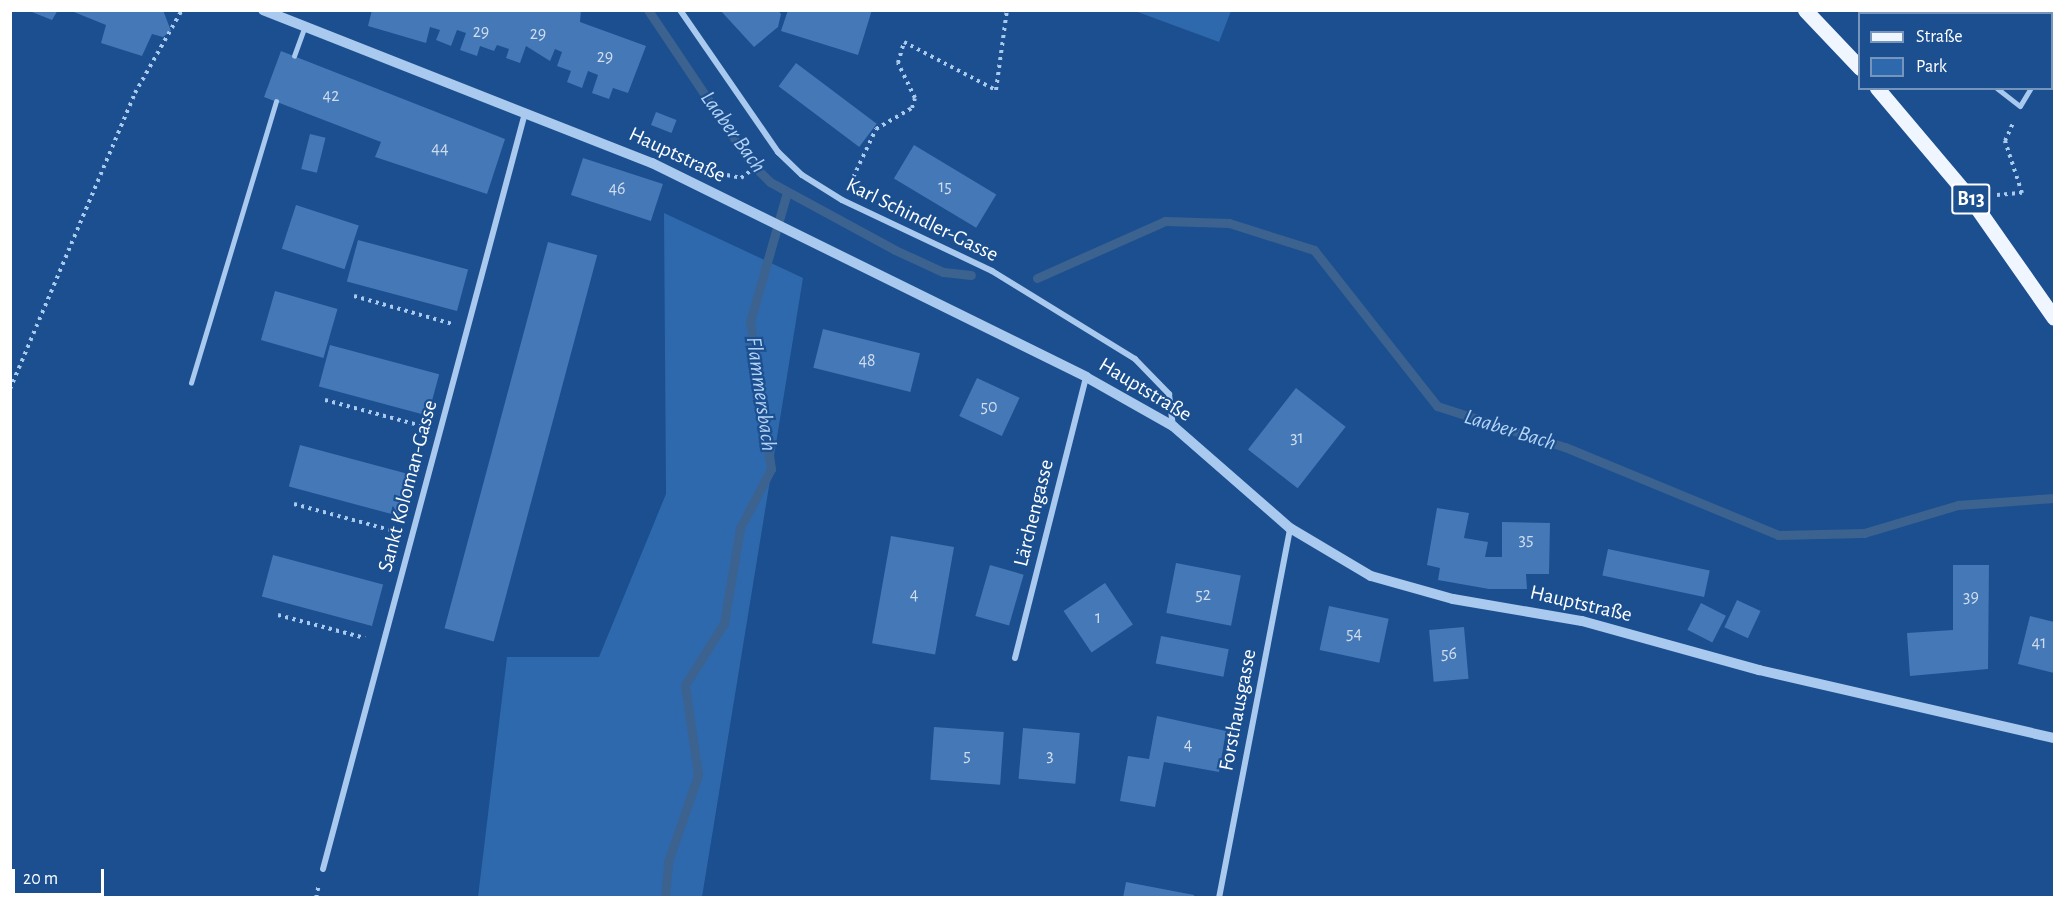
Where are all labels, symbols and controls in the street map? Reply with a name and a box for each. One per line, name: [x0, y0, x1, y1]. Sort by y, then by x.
legend: [1858, 12, 2053, 90]
house number: 29: [473, 21, 489, 43]
house number: 29: [530, 23, 546, 45]
text: Straße: [1916, 28, 1962, 46]
house number: 29: [597, 46, 613, 68]
text: Park: [1916, 58, 1947, 76]
house number: 42: [323, 85, 339, 107]
water label: Laaber Bach: [695, 86, 771, 178]
street label: Hauptstraße: [625, 122, 729, 188]
house number: 44: [431, 138, 449, 160]
street label: Karl Schindler-Gasse: [842, 172, 1002, 268]
house number: 15: [938, 176, 952, 198]
house number: 46: [608, 178, 626, 200]
road number: B13: [1950, 182, 1992, 216]
water label: Flammersbach: [740, 335, 782, 453]
house number: 48: [858, 350, 876, 372]
street label: Hauptstraße: [1094, 352, 1196, 428]
house number: 50: [980, 396, 998, 418]
street label: Sankt Koloman-Gasse: [373, 397, 443, 575]
water label: Laaber Bach: [1461, 404, 1559, 456]
house number: 31: [1290, 427, 1304, 449]
street label: Lärchengasse: [1009, 457, 1059, 569]
house number: 35: [1519, 529, 1533, 551]
street label: Hauptstraße: [1528, 580, 1634, 628]
house number: 4: [910, 584, 918, 606]
house number: 52: [1195, 584, 1211, 606]
house number: 39: [1963, 586, 1979, 608]
house number: 1: [1095, 607, 1101, 629]
house number: 54: [1346, 623, 1362, 645]
house number: 41: [2032, 632, 2046, 654]
house number: 56: [1441, 643, 1457, 665]
street label: Forsthausgasse: [1214, 647, 1262, 773]
house number: 4: [1184, 734, 1192, 756]
house number: 5: [963, 745, 971, 767]
house number: 3: [1046, 745, 1054, 767]
scale bar: [15, 857, 106, 895]
text: 20 m: [23, 870, 58, 888]

